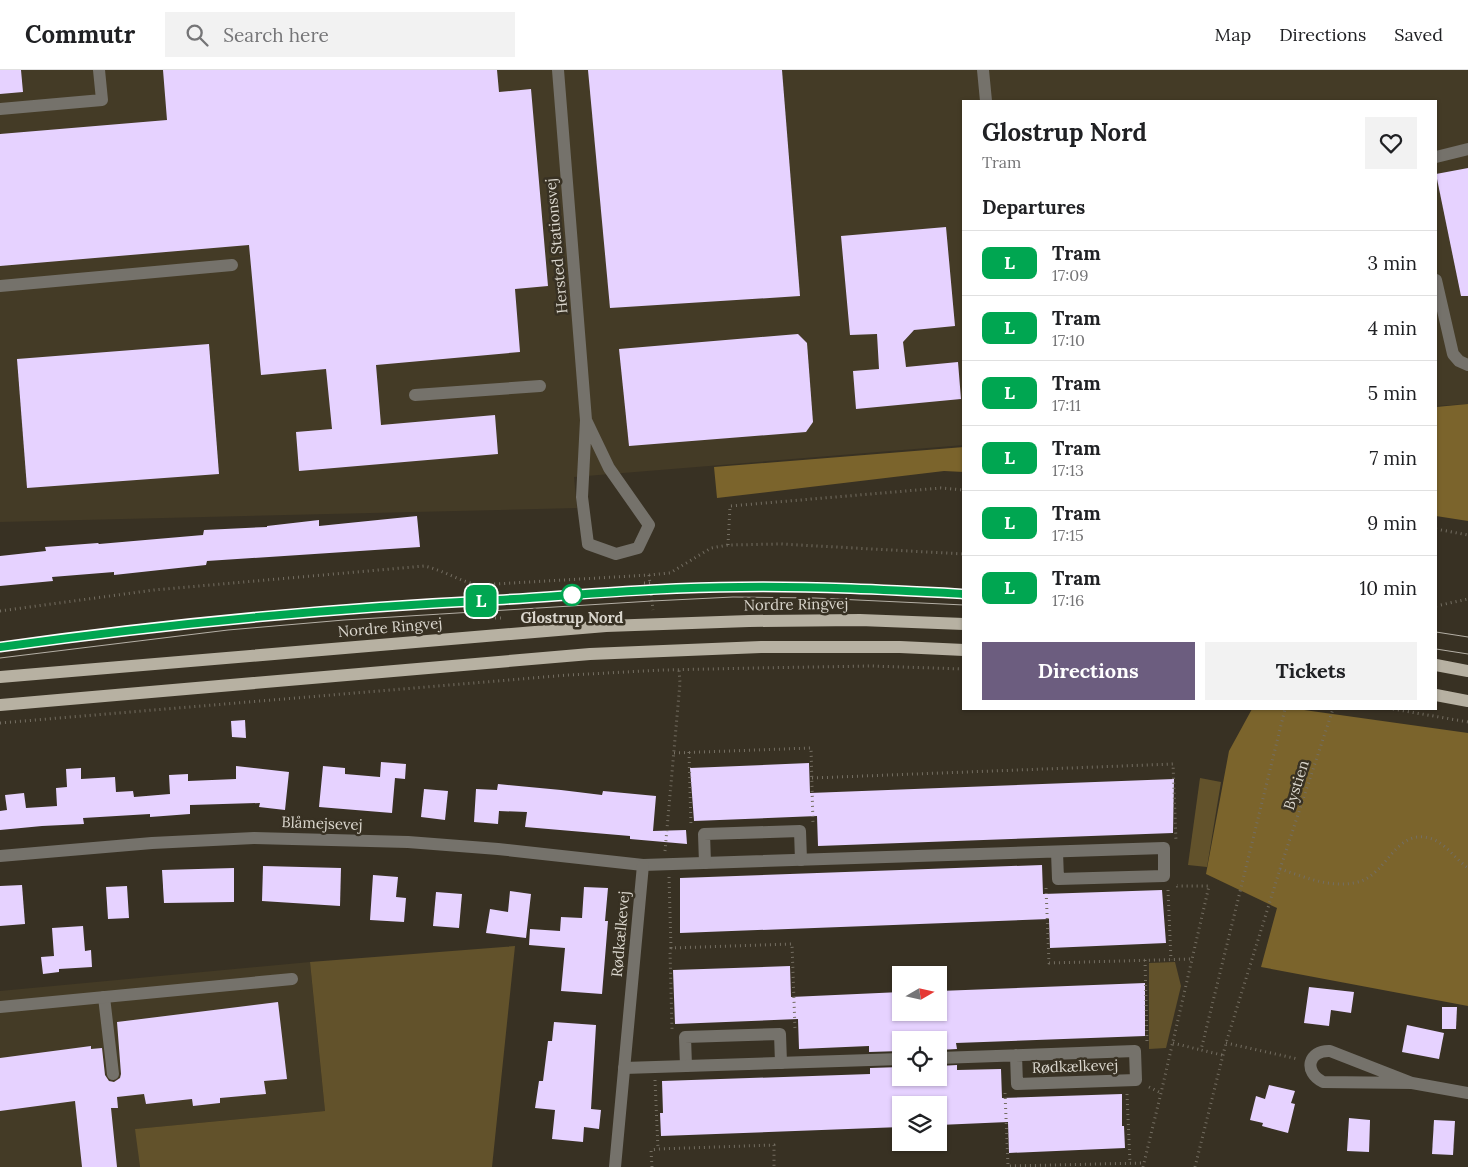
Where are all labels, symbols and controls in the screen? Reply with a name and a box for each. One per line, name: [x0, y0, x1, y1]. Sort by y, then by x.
search box: [165, 12, 515, 57]
text: Commutr: [25, 19, 135, 50]
icon: search: [183, 21, 211, 49]
text: Search here: [223, 23, 329, 47]
text: Map: [1215, 23, 1251, 46]
text: Directions: [1279, 23, 1366, 46]
text: Saved: [1394, 23, 1443, 46]
text: Glostrup Nord: [982, 117, 1147, 148]
button: heart: [1365, 117, 1417, 169]
text: Tram: [982, 152, 1021, 172]
street label: Hersted Stationsvej: [541, 177, 571, 315]
text: Departures: [982, 195, 1085, 219]
text: Tram: [1052, 241, 1101, 265]
text: L: [1004, 251, 1015, 274]
text: 3 min: [1368, 251, 1417, 275]
text: 17:09: [1052, 265, 1088, 285]
text: Tram: [1052, 306, 1101, 330]
text: L: [1004, 316, 1015, 339]
text: 4 min: [1368, 316, 1417, 340]
text: 17:10: [1052, 330, 1085, 350]
text: Tram: [1052, 371, 1101, 395]
text: L: [1004, 381, 1015, 404]
text: 5 min: [1368, 381, 1417, 405]
text: 17:11: [1052, 395, 1081, 415]
text: Tram: [1052, 436, 1101, 460]
text: L: [1004, 446, 1015, 469]
text: 7 min: [1369, 446, 1417, 470]
text: 17:13: [1052, 460, 1084, 480]
text: Tram: [1052, 501, 1101, 525]
text: L: [1004, 511, 1015, 534]
text: 9 min: [1367, 511, 1417, 535]
text: 17:15: [1052, 525, 1084, 545]
text: Tram: [1052, 566, 1101, 590]
text: L: [1004, 576, 1015, 599]
text: 10 min: [1359, 576, 1417, 600]
marker: Glostrup Nord: [561, 584, 583, 606]
line badge: L: [465, 585, 497, 617]
text: L: [476, 589, 486, 612]
text: 17:16: [1052, 590, 1084, 610]
street label: Nordre Ringvej: [744, 594, 848, 614]
place label: Glostrup Nord: [520, 608, 624, 627]
street label: Nordre Ringvej: [337, 613, 443, 641]
button: Directions: [982, 642, 1195, 700]
button: Tickets: [1205, 642, 1417, 700]
street label: Bystien: [1279, 758, 1313, 812]
street label: Blåmejsevej: [281, 812, 363, 834]
street label: Rødkælkevej: [607, 890, 633, 978]
north arrow: [892, 966, 948, 1021]
map controls: [892, 966, 947, 1151]
button: locate: [892, 1031, 947, 1086]
street label: Rødkælkevej: [1031, 1055, 1119, 1077]
button: layers: [892, 1096, 947, 1151]

